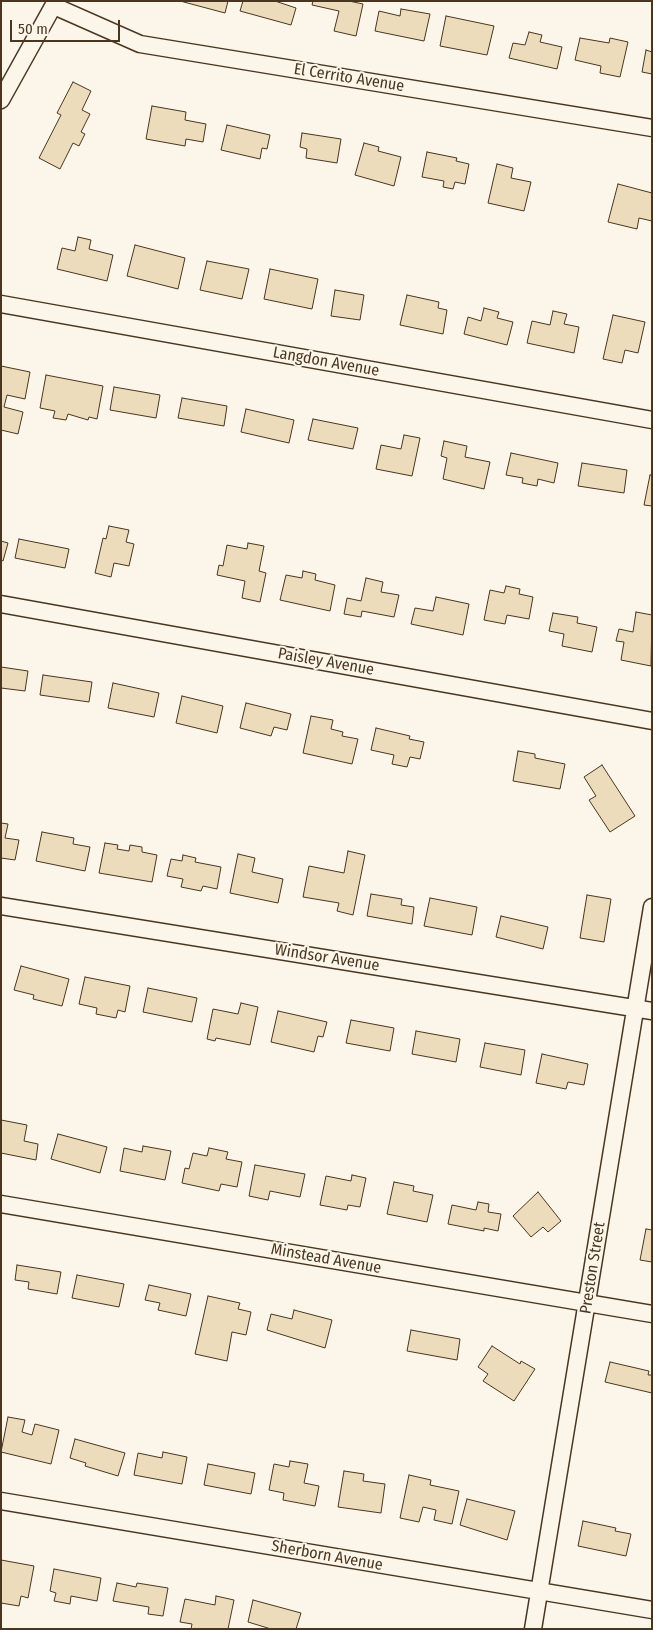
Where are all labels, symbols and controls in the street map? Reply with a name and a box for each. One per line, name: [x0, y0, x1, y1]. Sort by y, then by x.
scale bar: [12, 10, 122, 42]
text: 50 m: [18, 20, 48, 38]
street label: El Cerrito Avenue: [292, 60, 406, 96]
street label: Langdon Avenue: [271, 343, 381, 381]
street label: Paisley Avenue: [276, 644, 376, 680]
street label: Windsor Avenue: [273, 940, 381, 976]
street label: Preston Street: [576, 1221, 610, 1315]
street label: Minstead Avenue: [269, 1240, 383, 1278]
street label: Sherborn Avenue: [270, 1537, 384, 1575]

